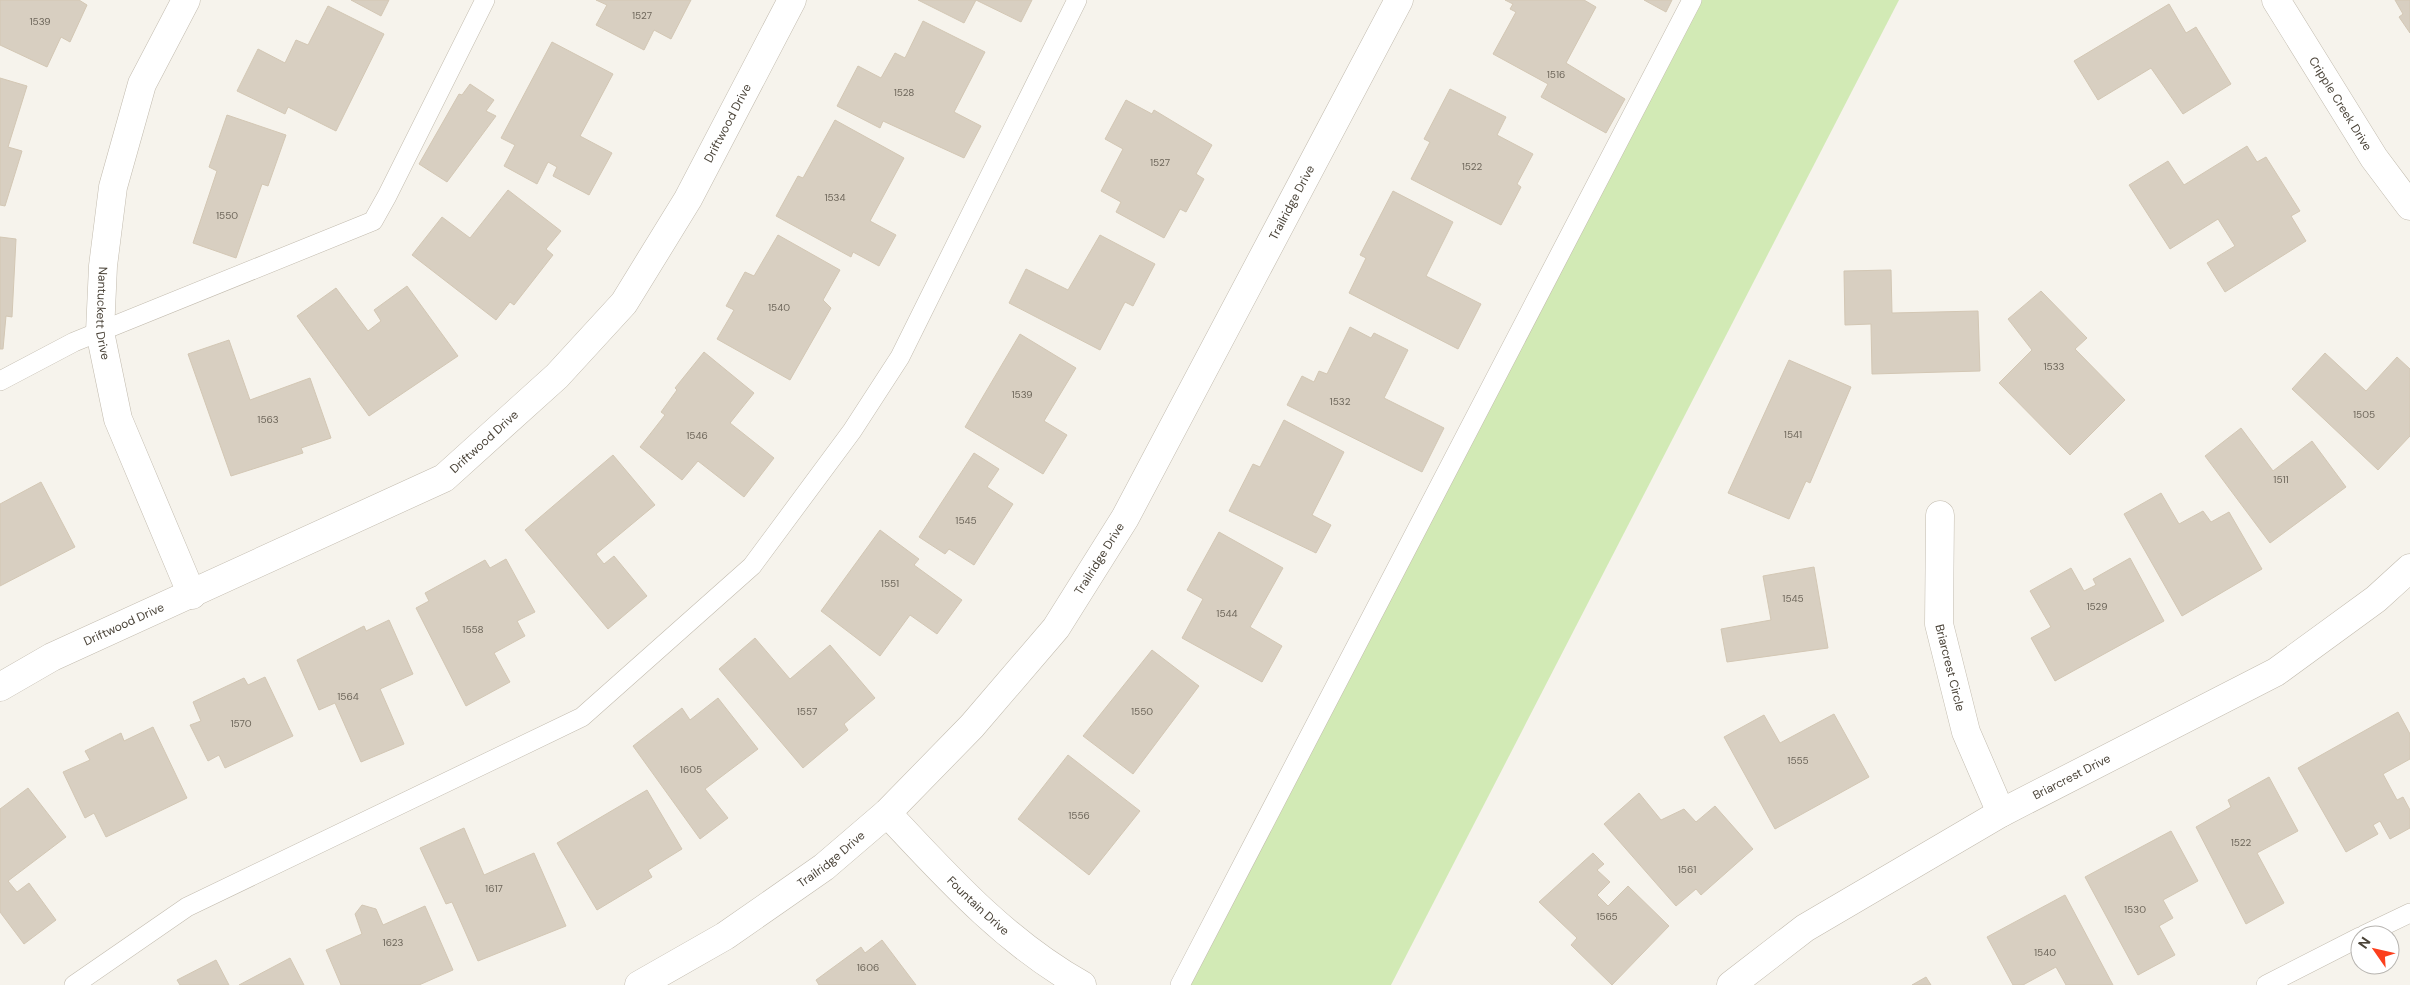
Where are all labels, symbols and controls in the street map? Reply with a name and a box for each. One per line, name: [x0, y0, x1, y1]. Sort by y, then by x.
house number: 1527: [632, 9, 652, 22]
house number: 1539: [29, 15, 51, 28]
street label: Cripple Creek Drive: [2305, 54, 2376, 154]
house number: 1516: [1547, 68, 1565, 81]
street label: Driftwood Drive: [700, 81, 755, 165]
house number: 1528: [894, 86, 914, 99]
house number: 1527: [1150, 156, 1170, 169]
house number: 1522: [1462, 160, 1483, 173]
street label: Trailridge Drive: [1265, 162, 1318, 243]
house number: 1534: [824, 191, 846, 204]
house number: 1550: [216, 209, 238, 222]
street label: Nantuckett Drive: [92, 266, 114, 361]
house number: 1540: [768, 301, 790, 314]
house number: 1533: [2043, 360, 2065, 373]
house number: 1539: [1011, 388, 1033, 401]
house number: 1532: [1330, 395, 1351, 408]
street label: Driftwood Drive: [447, 407, 522, 477]
house number: 1505: [2353, 408, 2375, 421]
house number: 1563: [257, 413, 279, 426]
house number: 1541: [1784, 428, 1802, 441]
house number: 1546: [686, 429, 708, 442]
house number: 1511: [2273, 473, 2289, 486]
house number: 1545: [955, 514, 977, 527]
street label: Trailridge Drive: [1071, 519, 1128, 598]
house number: 1551: [881, 577, 899, 590]
house number: 1545: [1782, 592, 1804, 605]
street label: Driftwood Drive: [81, 599, 167, 650]
house number: 1529: [2087, 600, 2108, 613]
house number: 1544: [1216, 607, 1238, 620]
house number: 1558: [462, 623, 484, 636]
street label: Briarcrest Circle: [1931, 623, 1969, 713]
house number: 1564: [337, 690, 359, 703]
house number: 1557: [797, 705, 817, 718]
house number: 1550: [1131, 705, 1153, 718]
house number: 1570: [230, 717, 252, 730]
street label: Briarcrest Drive: [2030, 750, 2113, 803]
house number: 1555: [1787, 754, 1809, 767]
house number: 1605: [680, 763, 702, 776]
house number: 1556: [1068, 809, 1090, 822]
street label: Trailridge Drive: [794, 827, 869, 891]
house number: 1522: [2231, 836, 2252, 849]
house number: 1561: [1678, 863, 1696, 876]
street label: Fountain Drive: [943, 873, 1013, 939]
house number: 1617: [485, 882, 503, 895]
house number: 1530: [2124, 903, 2146, 916]
house number: 1565: [1596, 910, 1618, 923]
north arrow: [2350, 925, 2400, 975]
text: N: [2354, 933, 2375, 952]
house number: 1623: [383, 936, 403, 949]
house number: 1540: [2034, 946, 2056, 959]
house number: 1606: [857, 961, 879, 974]

